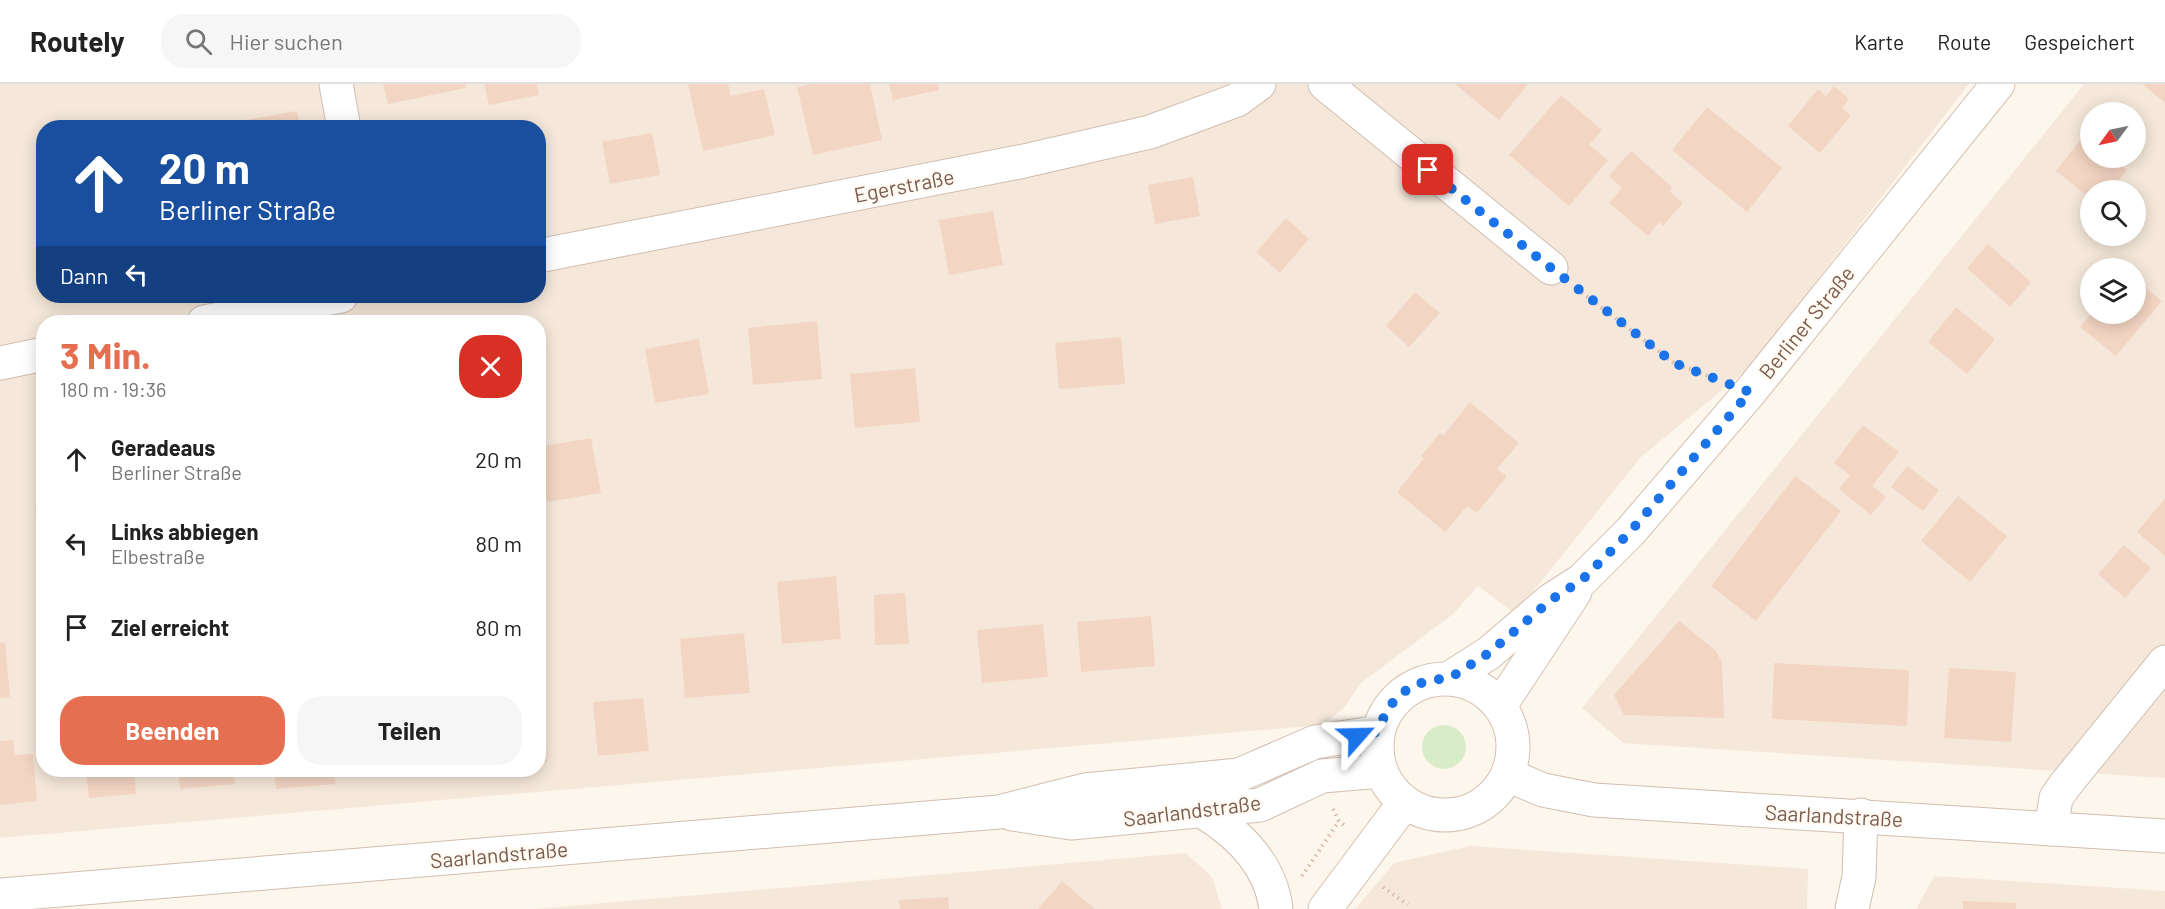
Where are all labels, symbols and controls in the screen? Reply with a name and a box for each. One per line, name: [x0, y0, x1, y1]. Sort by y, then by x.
search box: [161, 14, 581, 68]
text: Routely: [30, 24, 125, 58]
icon: search: [182, 25, 215, 58]
text: Hier suchen: [230, 28, 343, 54]
text: Karte: [1854, 29, 1904, 54]
text: Route: [1937, 29, 1991, 54]
text: Gespeichert: [2024, 29, 2135, 54]
north arrow: [2080, 102, 2146, 168]
map controls: [2080, 102, 2146, 324]
text: 20 m: [159, 142, 250, 192]
icon: ahead: [60, 144, 138, 222]
pin: [1402, 144, 1453, 195]
icon: arrive: [1411, 153, 1444, 186]
street label: Egerstraße: [852, 163, 956, 207]
button: search: [2080, 180, 2146, 246]
text: Berliner Straße: [159, 193, 336, 225]
icon: left: [120, 258, 153, 291]
button: layers: [2080, 258, 2146, 324]
street label: Berliner Straße: [1753, 261, 1859, 383]
text: Dann: [60, 262, 108, 288]
text: 3 Min.: [60, 333, 151, 376]
button: close: [459, 335, 522, 398]
text: 180 m · 19:36: [60, 377, 166, 401]
text: Geradeaus: [111, 434, 215, 460]
icon: ahead: [60, 443, 93, 476]
text: 20 m: [475, 446, 522, 472]
text: Berliner Straße: [111, 460, 242, 484]
text: Links abbiegen: [111, 518, 259, 544]
icon: left: [60, 527, 93, 560]
text: 80 m: [476, 530, 522, 556]
text: Elbestraße: [111, 544, 205, 568]
icon: arrive: [60, 611, 93, 644]
text: Ziel erreicht: [111, 614, 229, 640]
text: 80 m: [476, 614, 522, 640]
button: Beenden: [60, 696, 285, 765]
button: Teilen: [297, 696, 522, 765]
position arrow: [1325, 704, 1389, 768]
street label: Saarlandstraße: [1122, 789, 1262, 831]
street label: Saarlandstraße: [1764, 799, 1904, 831]
street label: Saarlandstraße: [429, 836, 569, 872]

